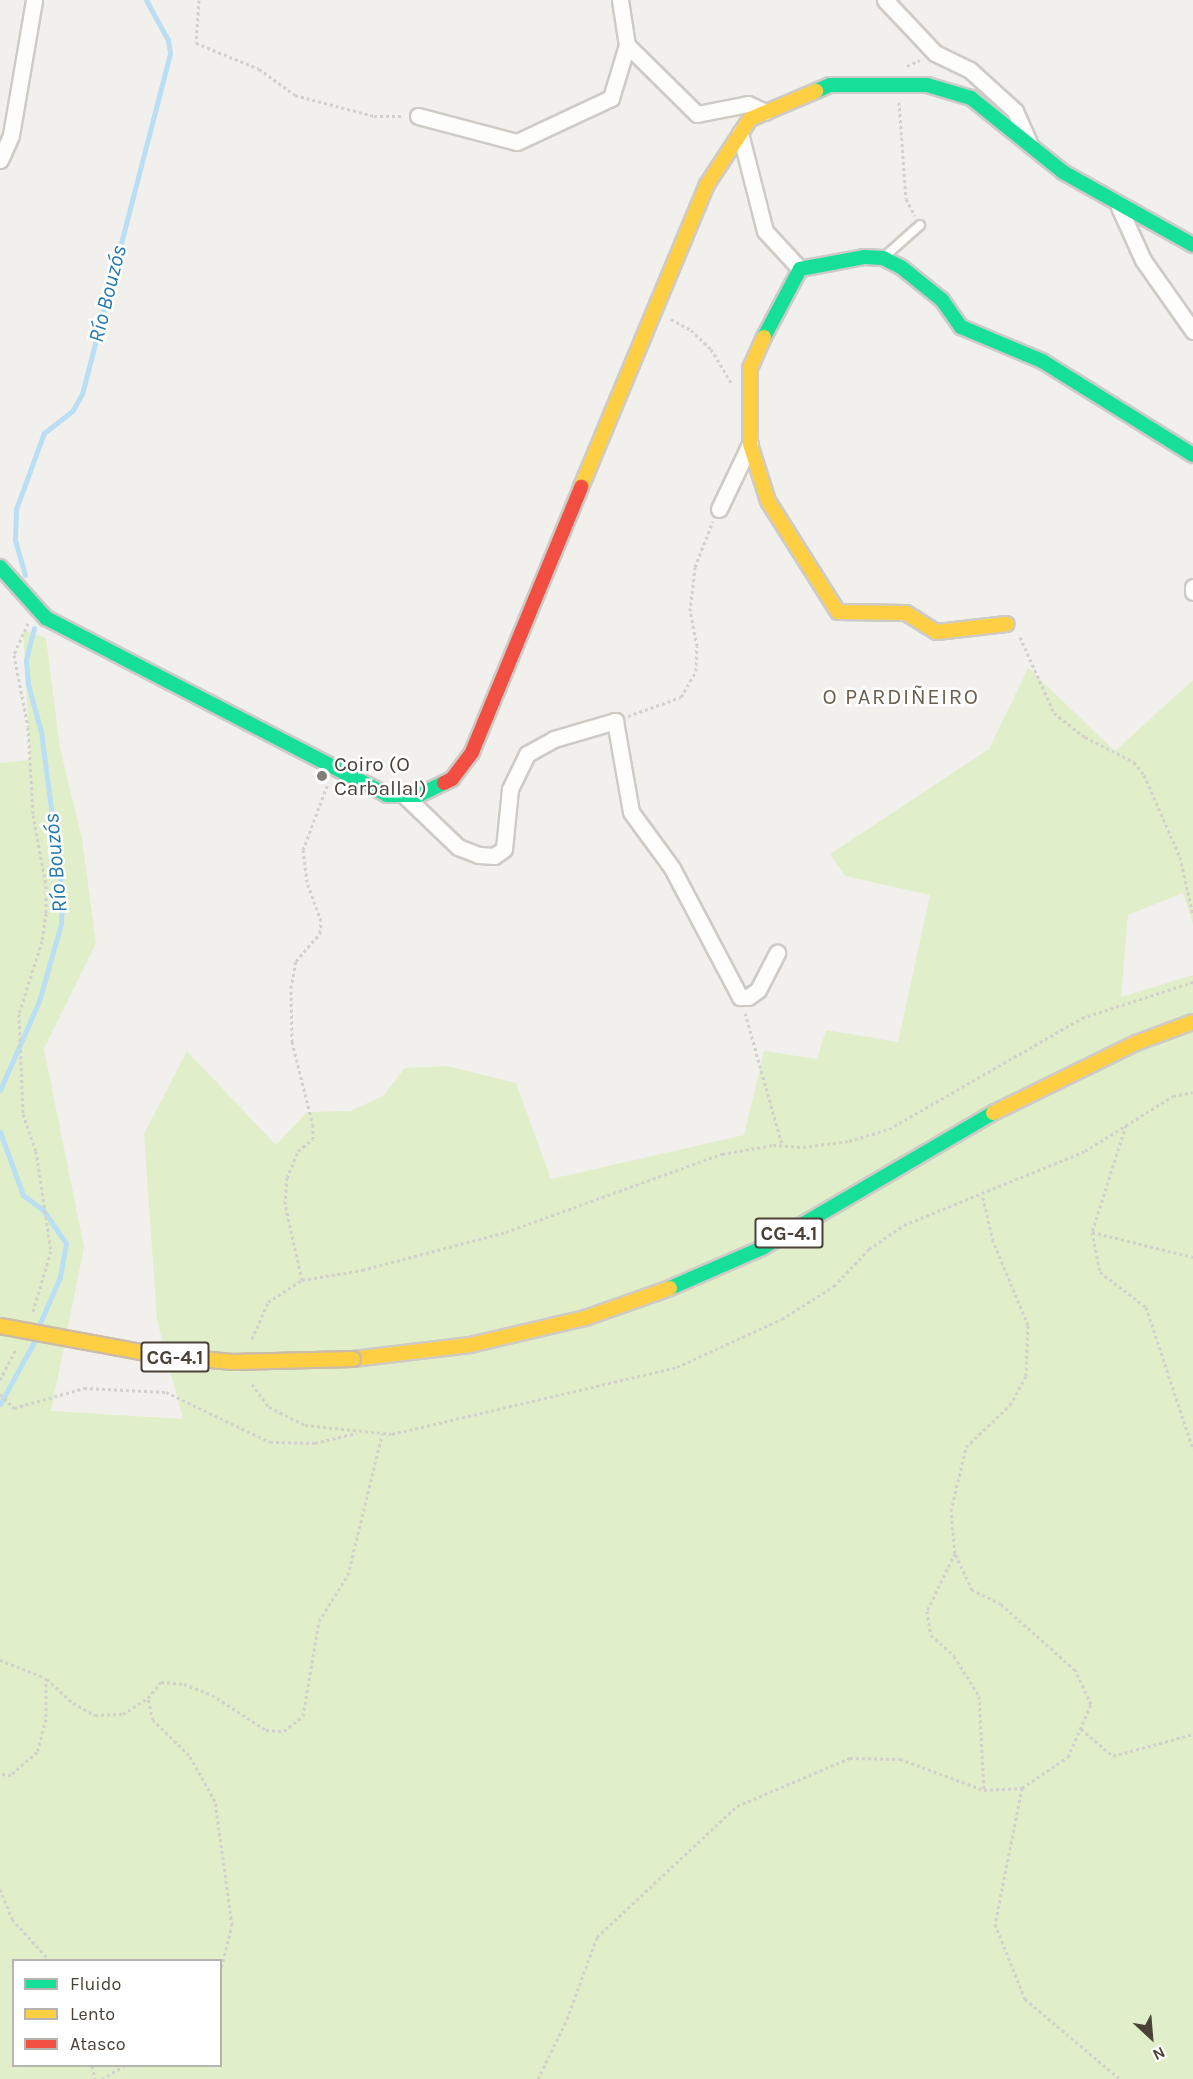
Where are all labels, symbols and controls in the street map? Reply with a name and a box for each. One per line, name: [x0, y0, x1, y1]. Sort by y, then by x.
water label: Río Bouzós: [83, 243, 133, 345]
district label: O PARDIÑEIRO: [823, 685, 979, 711]
place label: Coiro (O Carballal): [334, 751, 427, 801]
marker: Coiro (O Carballal): [315, 769, 329, 783]
water label: Río Bouzós: [39, 812, 73, 914]
road number: CG-4.1: [753, 1216, 825, 1250]
road number: CG-4.1: [139, 1340, 211, 1374]
legend: [12, 1959, 222, 2067]
text: Fluido: [70, 1973, 121, 1995]
text: Lento: [70, 2003, 115, 2025]
north arrow: [1121, 2007, 1181, 2067]
text: Atasco: [70, 2033, 126, 2055]
text: N: [1150, 2043, 1168, 2065]

